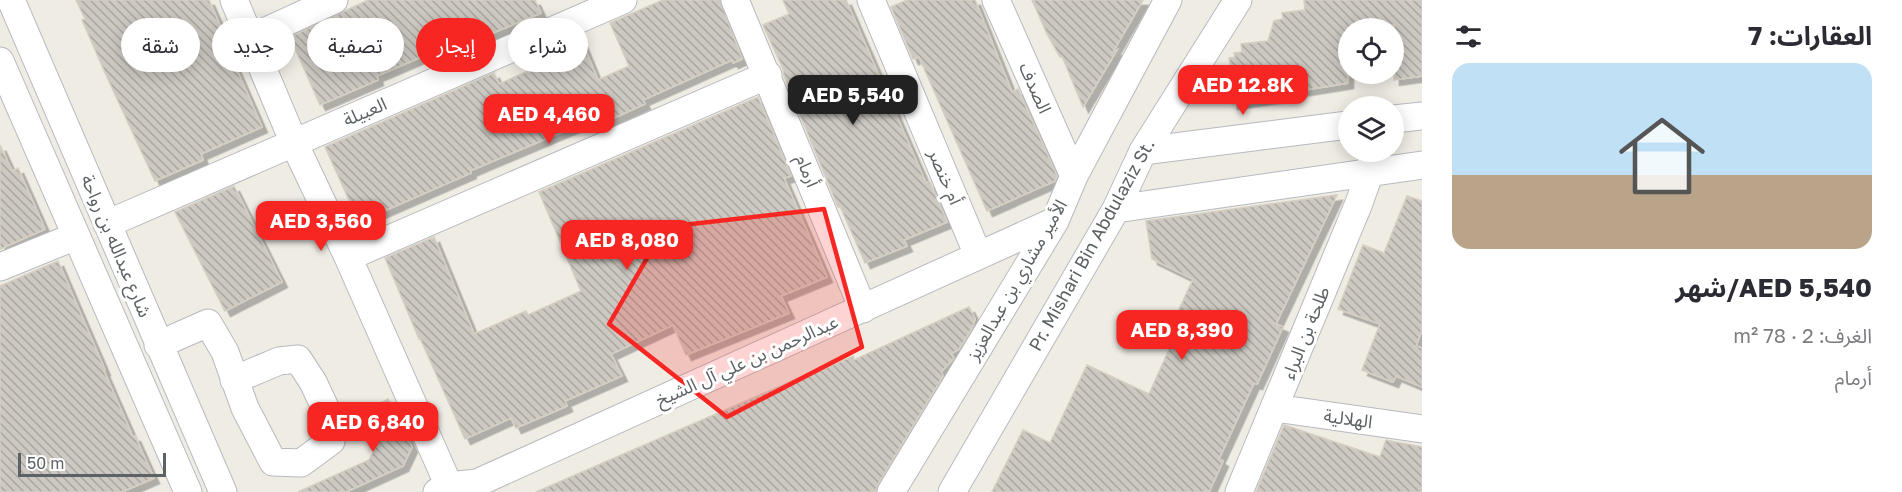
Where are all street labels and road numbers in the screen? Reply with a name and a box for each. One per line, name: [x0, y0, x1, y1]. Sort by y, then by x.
street label: الصدف: [1015, 59, 1057, 116]
street label: العبيلة: [339, 92, 390, 130]
street label: Pr. Mishari Bin Abdulaziz St.: [1023, 134, 1159, 355]
street label: أم خنصر: [920, 144, 967, 209]
street label: أرمام: [788, 151, 824, 192]
street label: شارع عبدالله بن رواحة: [73, 171, 157, 322]
street label: الأمير مشاري بن عبدالعزيز: [961, 195, 1074, 366]
street label: طلحة بن البراء: [1276, 283, 1335, 383]
street label: عبدالرحمن بن علي آل الشيخ: [652, 310, 843, 413]
street label: الهلالية: [1322, 404, 1374, 432]

